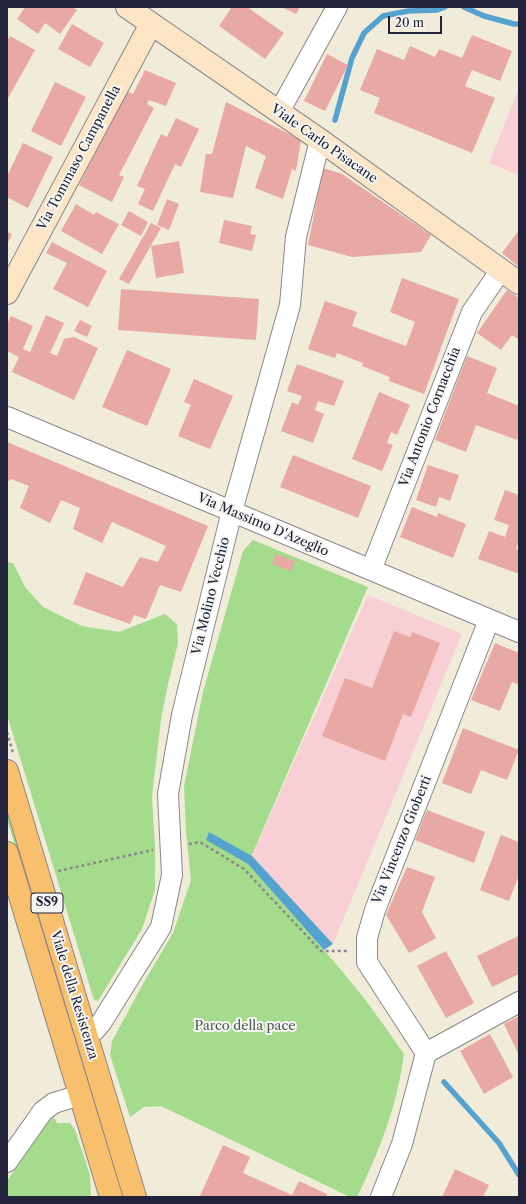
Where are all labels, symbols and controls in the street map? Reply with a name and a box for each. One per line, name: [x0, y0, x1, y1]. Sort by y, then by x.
scale bar: [390, 8, 444, 34]
text: 20 m: [395, 15, 424, 30]
street label: Via Tommaso Campanella: [34, 83, 124, 233]
street label: Viale Carlo Pisacane: [268, 101, 380, 187]
street label: Via Antonio Cornacchia: [396, 345, 464, 489]
street label: Via Massimo D'Azeglio: [195, 490, 331, 560]
street label: Via Molino Vecchio: [189, 535, 233, 657]
street label: Via Vincenzo Gioberti: [369, 774, 435, 906]
road number: SS9: [31, 893, 63, 913]
street label: Viale della Resistenza: [47, 929, 101, 1061]
park label: Parco della pace: [194, 1018, 296, 1034]

